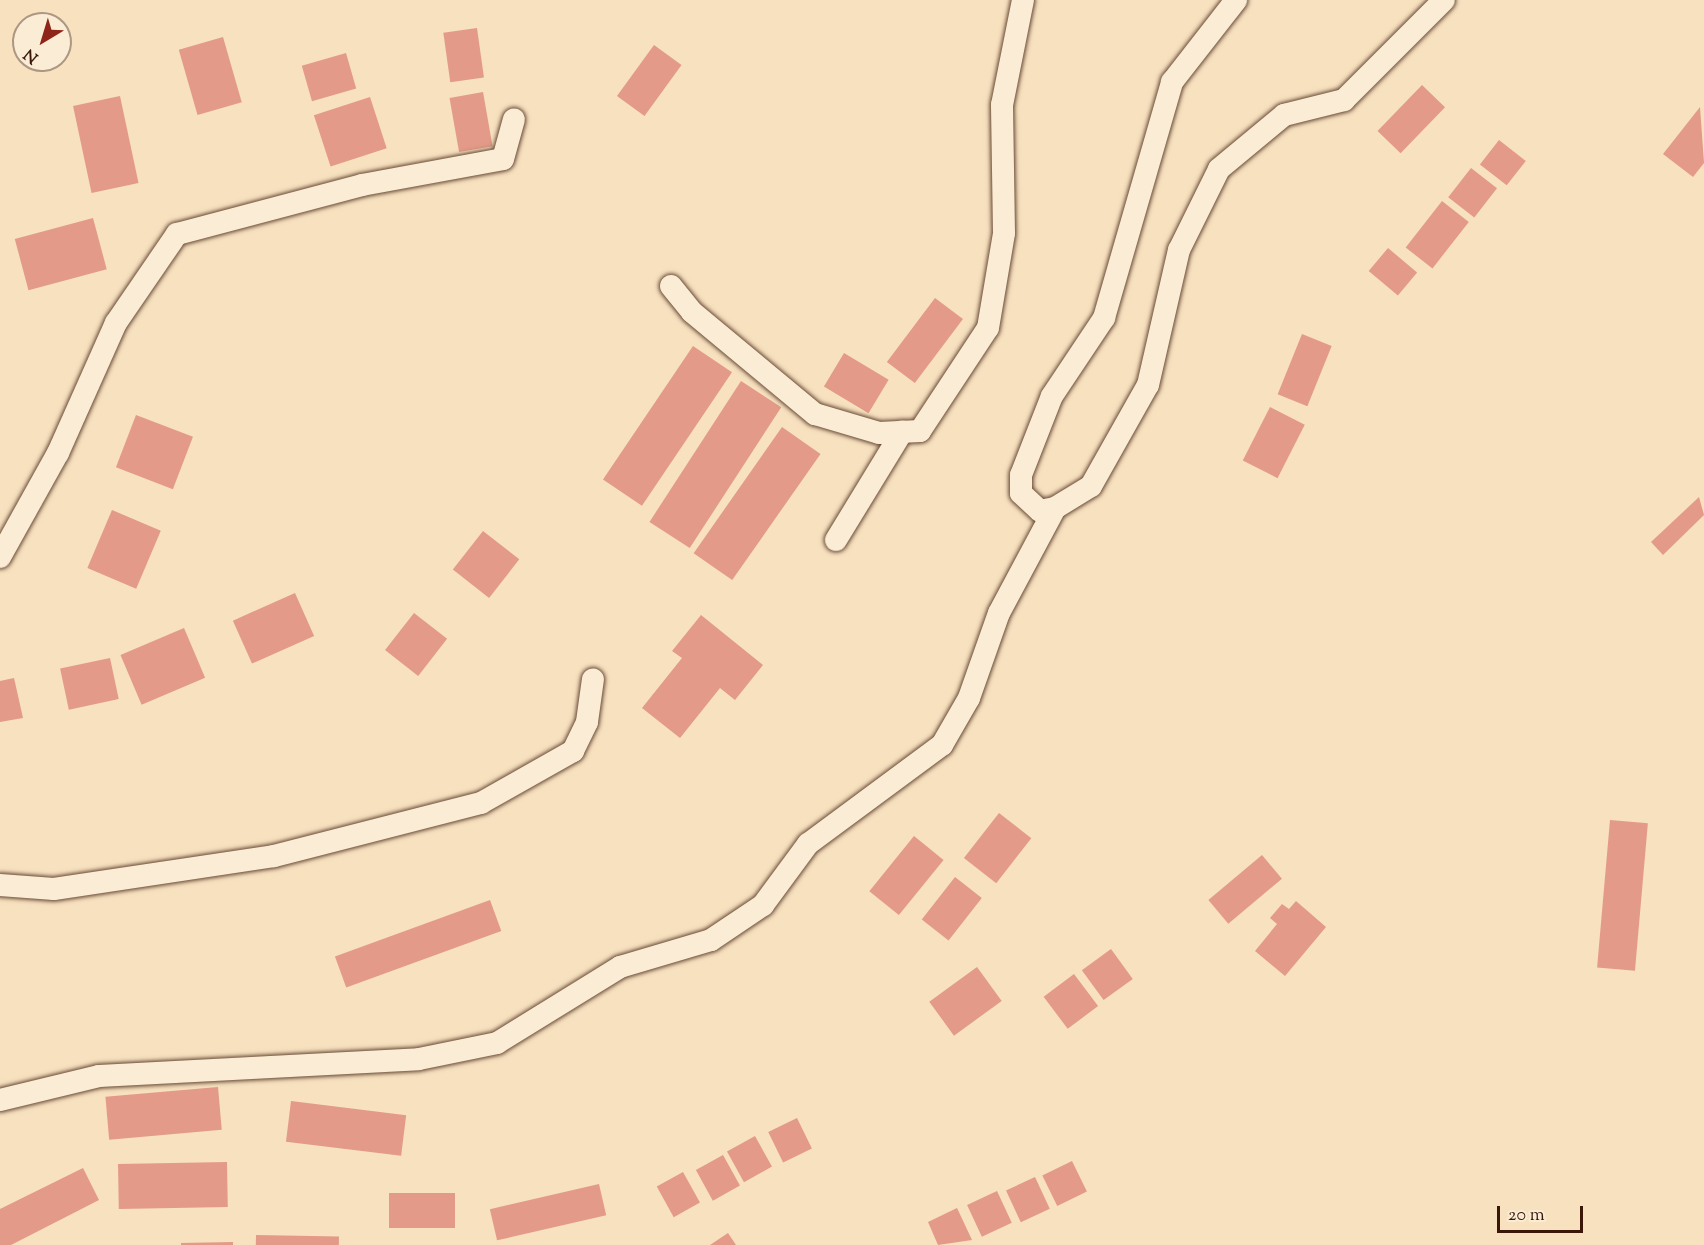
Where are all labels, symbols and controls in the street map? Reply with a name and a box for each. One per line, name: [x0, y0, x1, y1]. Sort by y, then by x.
north arrow: [12, 12, 72, 72]
text: N: [20, 42, 44, 68]
scale bar: [1500, 1194, 1586, 1232]
text: 20 m: [1508, 1203, 1545, 1229]

